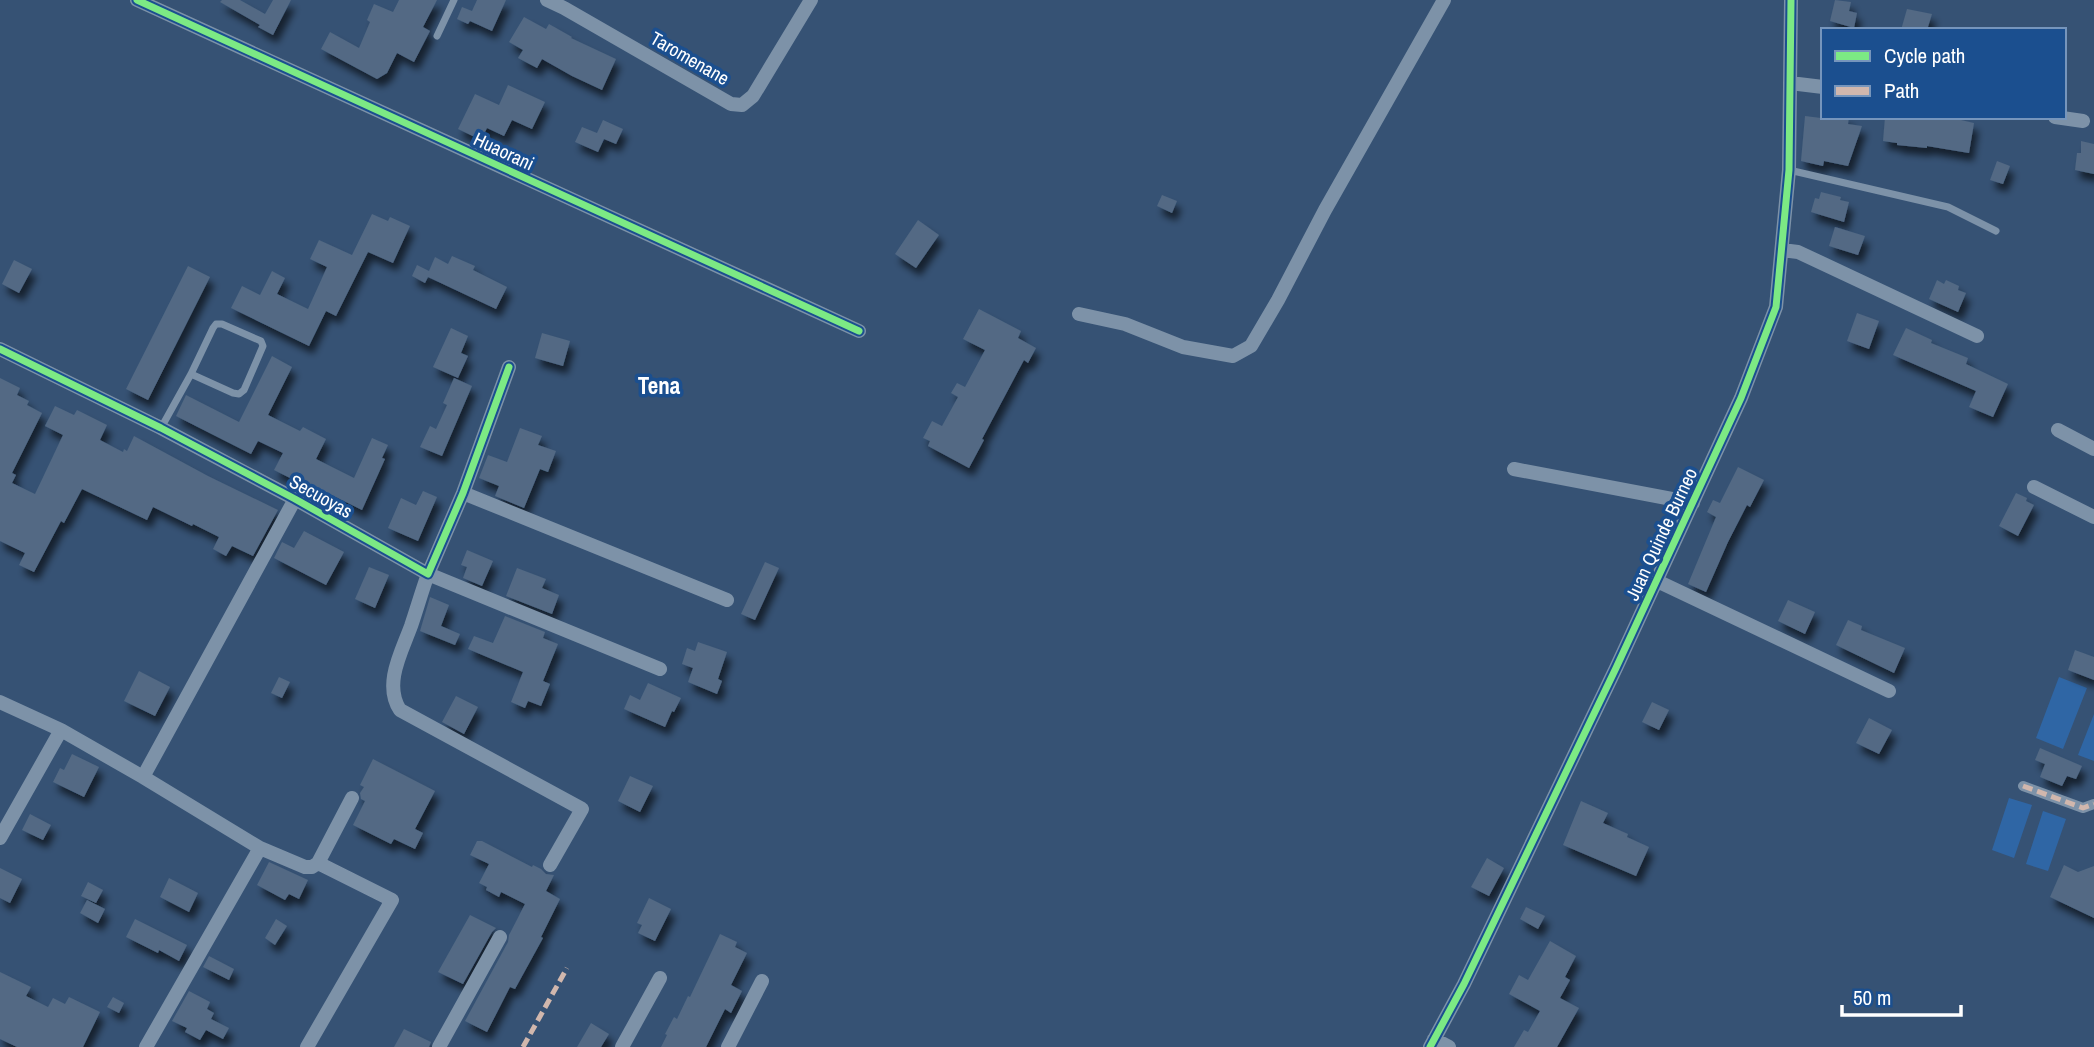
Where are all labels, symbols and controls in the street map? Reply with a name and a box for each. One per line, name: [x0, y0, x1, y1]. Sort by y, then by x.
street label: Taromenane: [646, 25, 734, 91]
legend: [1821, 28, 2066, 119]
text: Cycle path: [1884, 41, 1965, 70]
text: Path: [1884, 76, 1919, 105]
street label: Huaorani: [469, 126, 539, 176]
district label: Tena: [638, 370, 681, 401]
street label: Juan Quinde Burneo: [1619, 463, 1703, 605]
street label: Secuoyas: [285, 468, 357, 524]
scale bar: [1842, 974, 1961, 1018]
text: 50 m: [1853, 983, 1891, 1012]

